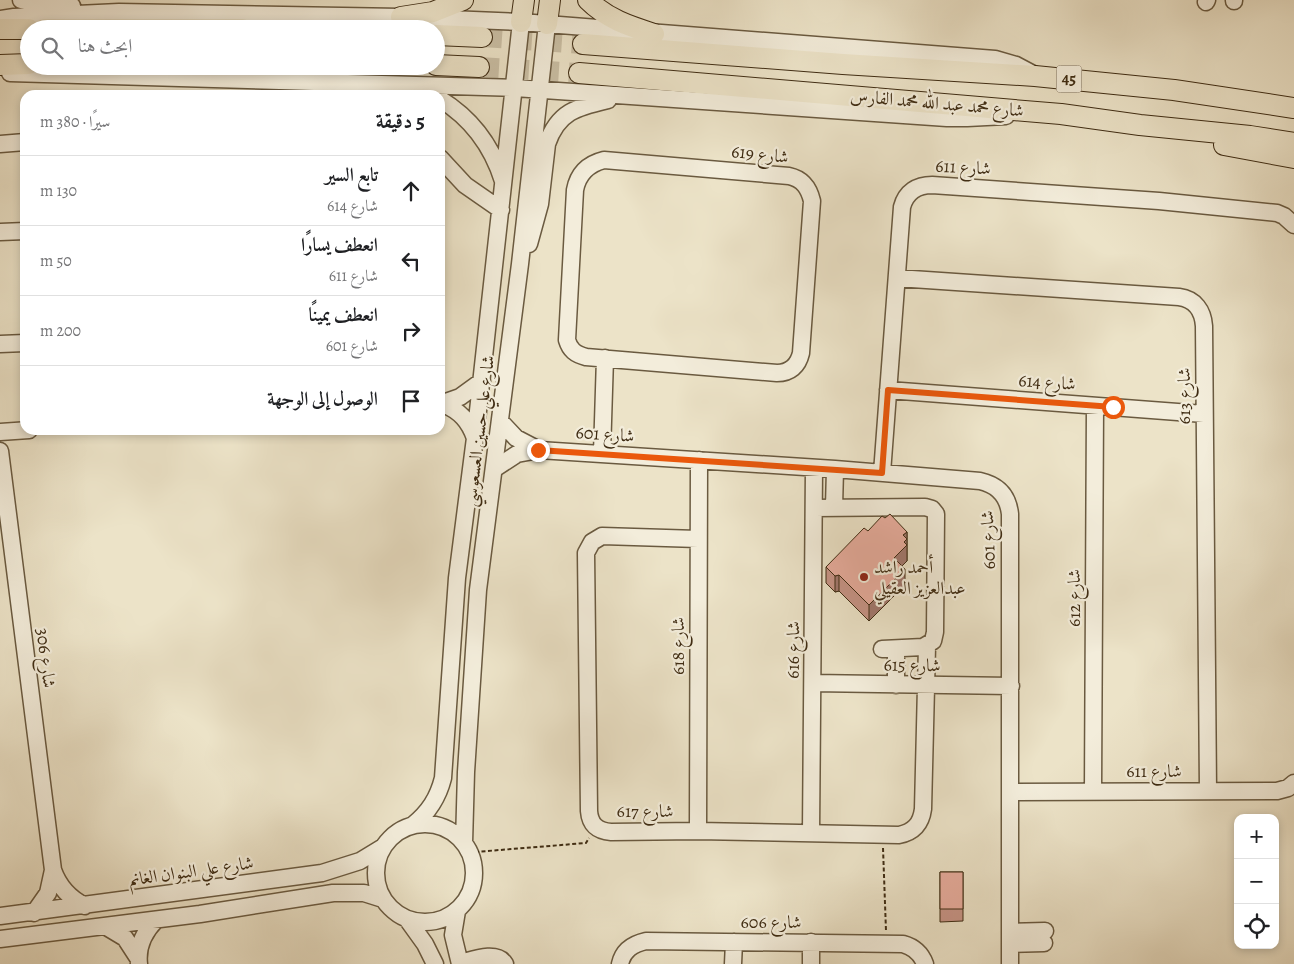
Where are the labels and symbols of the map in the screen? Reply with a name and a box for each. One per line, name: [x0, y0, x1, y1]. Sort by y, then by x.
road number: 45: [1056, 66, 1082, 92]
street label: شارع محمد عبد الله محمد الفارس: [849, 81, 1025, 126]
street label: شارع 619: [730, 139, 790, 172]
street label: شارع 611: [935, 154, 991, 183]
street label: شارع علي حسين العسعوسي: [458, 354, 505, 509]
street label: شارع 614: [1017, 368, 1076, 399]
street label: شارع 613: [1172, 368, 1199, 424]
route start: [1102, 396, 1125, 419]
street label: شارع 601: [575, 420, 635, 451]
route end: [527, 439, 550, 462]
street label: شارع 601: [975, 510, 1004, 570]
place label: أحمد راشد عبدالعزيز العقيلي: [874, 554, 966, 605]
street label: شارع 612: [1062, 569, 1089, 627]
marker: أحمد راشد عبدالعزيز العقيلي: [858, 571, 870, 583]
street label: شارع 618: [666, 617, 693, 675]
street label: شارع 616: [780, 621, 809, 679]
street label: شارع 306: [27, 627, 62, 690]
street label: شارع 615: [883, 653, 941, 680]
street label: شارع 611: [1126, 759, 1182, 786]
street label: شارع 617: [617, 799, 673, 826]
street label: شارع علي البنوان الغانم: [127, 850, 256, 897]
street label: شارع 606: [740, 910, 802, 937]

